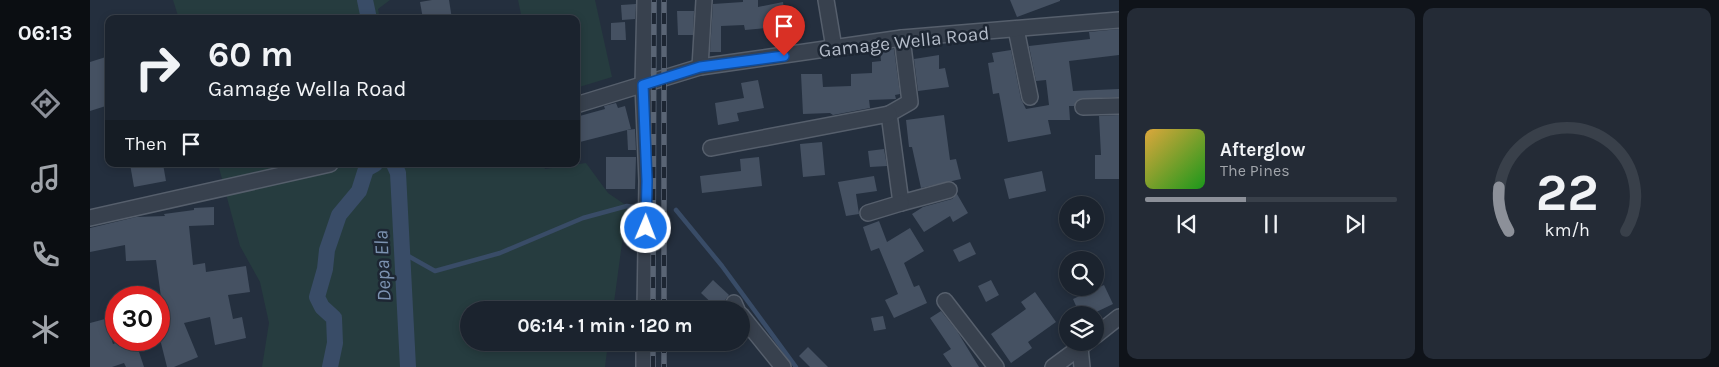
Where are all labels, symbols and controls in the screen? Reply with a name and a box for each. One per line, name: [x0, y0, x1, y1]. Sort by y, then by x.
pin: [763, 5, 805, 56]
icon: arrive: [770, 12, 798, 40]
text: 06:13: [18, 20, 72, 46]
street label: Gamage Wella Road: [818, 22, 990, 62]
text: 60 m: [208, 34, 293, 75]
icon: right: [125, 35, 190, 100]
text: Gamage Wella Road: [208, 76, 406, 102]
icon: directions: [28, 86, 63, 121]
icon: arrive: [177, 130, 205, 158]
text: Then: [125, 133, 167, 155]
text: Afterglow: [1220, 139, 1306, 161]
icon: music: [28, 161, 63, 196]
text: The Pines: [1220, 161, 1290, 180]
text: 22: [1536, 162, 1598, 223]
map controls: [1059, 196, 1104, 351]
button: sound: [1059, 196, 1104, 241]
position arrow: [619, 201, 671, 253]
icon: previous: [1173, 210, 1201, 238]
icon: pause: [1257, 210, 1285, 238]
icon: next: [1341, 210, 1369, 238]
text: km/h: [1544, 220, 1590, 241]
water label: Depa Ela: [369, 230, 396, 302]
icon: phone: [28, 237, 63, 272]
button: search: [1059, 251, 1104, 296]
speed limit sign: 30: [105, 286, 170, 351]
button: layers: [1059, 306, 1104, 351]
icon: climate: [28, 312, 63, 347]
text: 06:14 · 1 min · 120 m: [518, 315, 692, 337]

